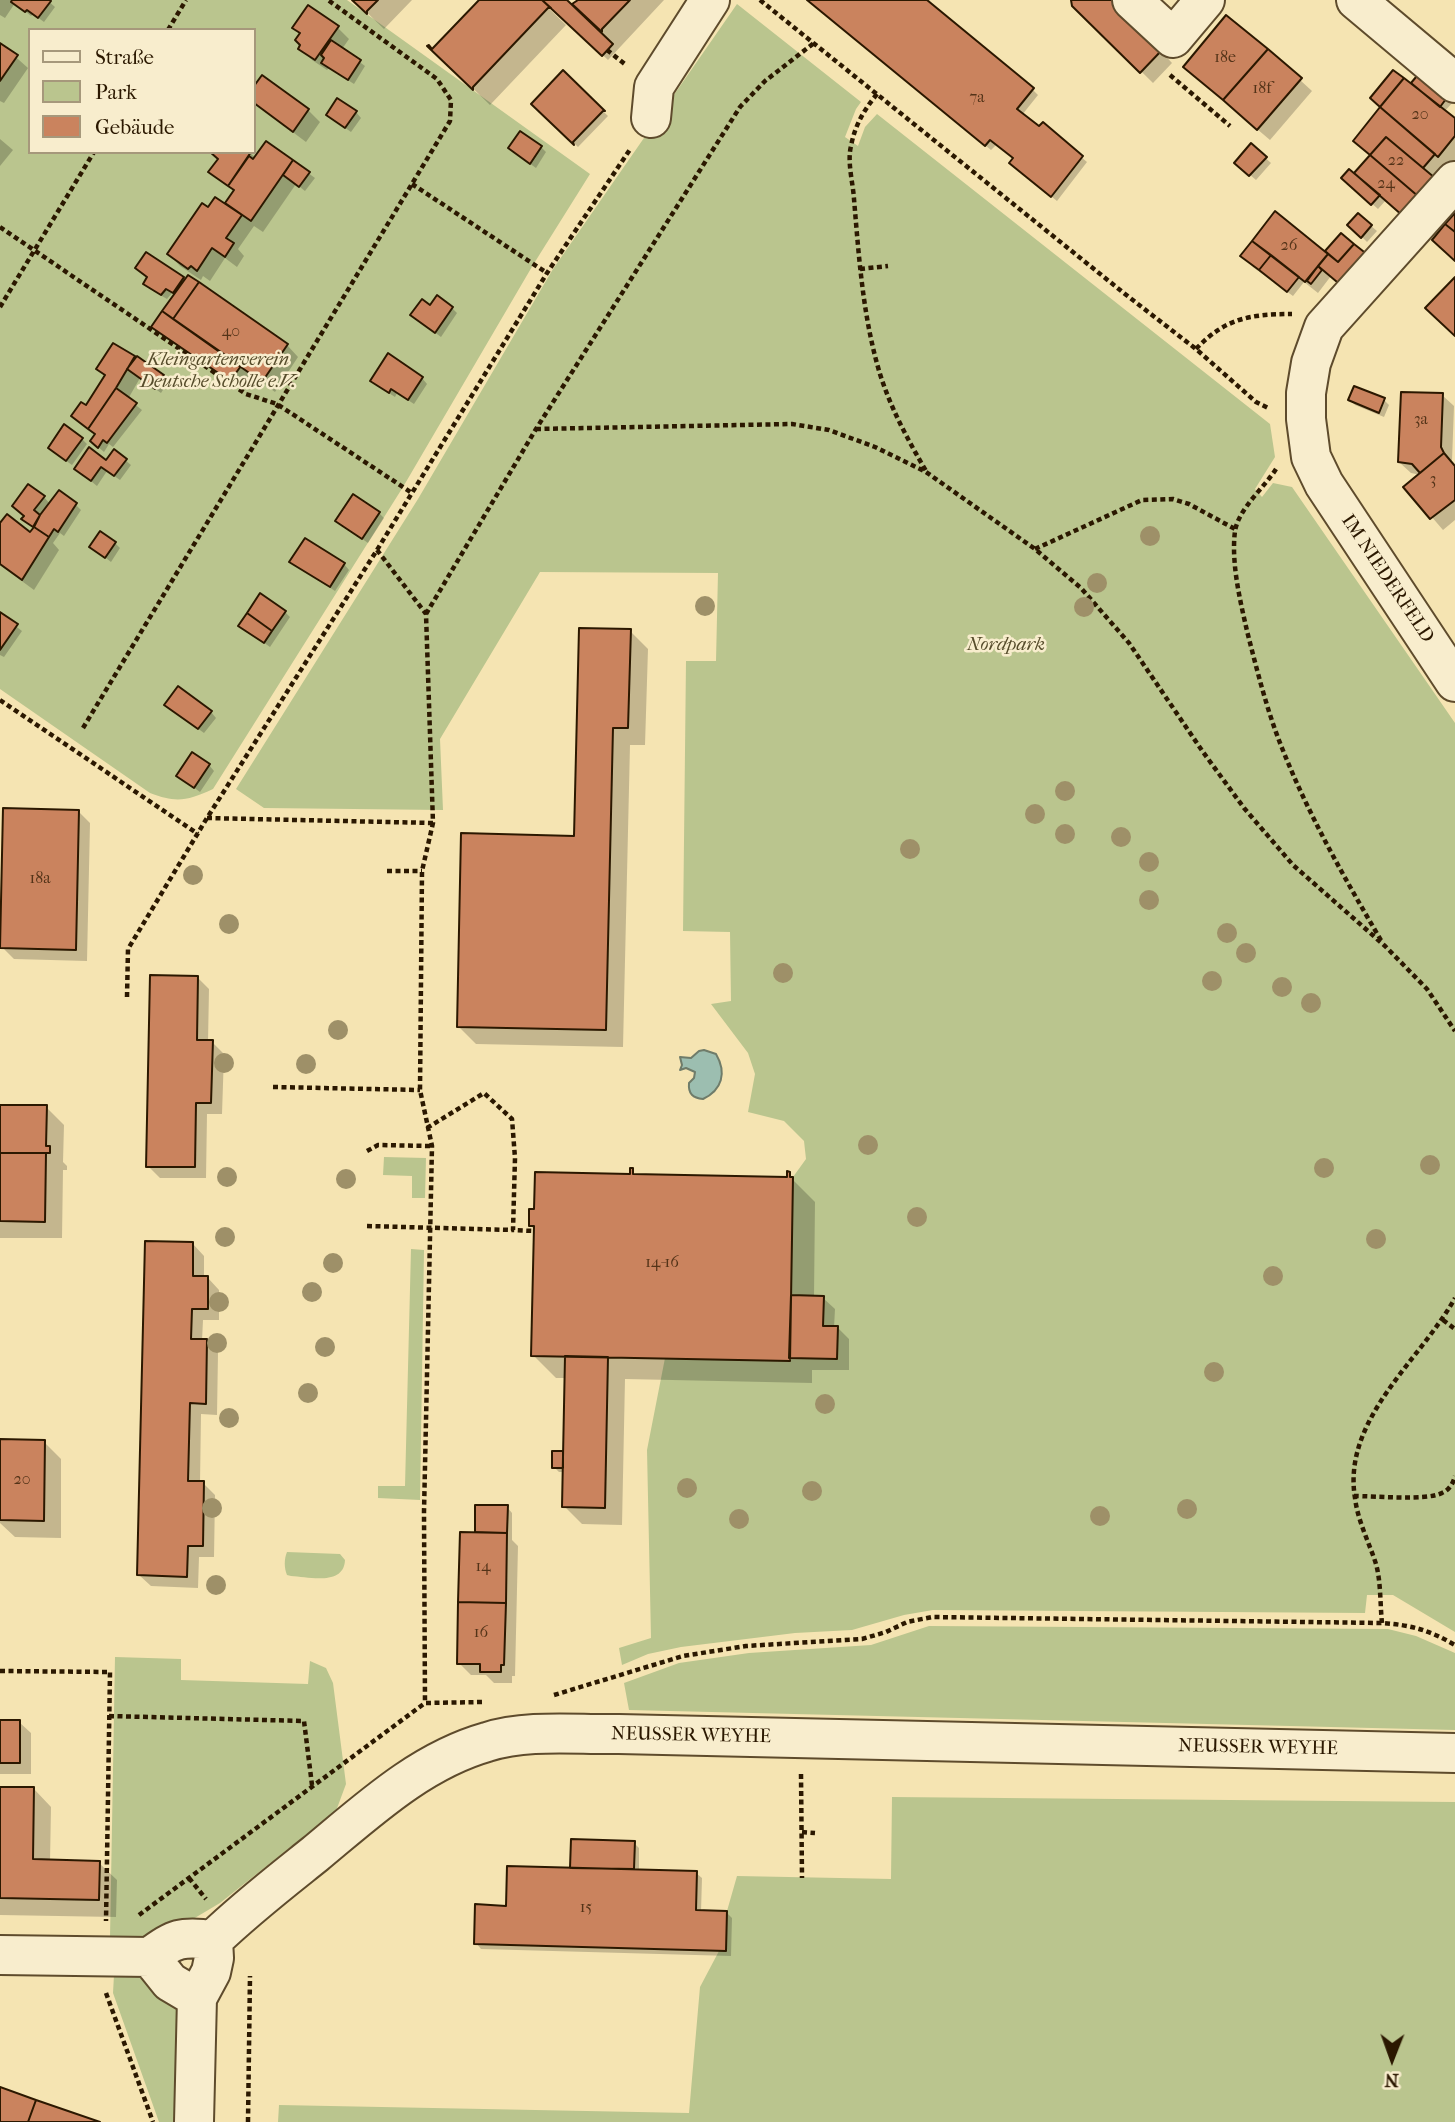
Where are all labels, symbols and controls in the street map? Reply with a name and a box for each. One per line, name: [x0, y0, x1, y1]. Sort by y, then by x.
legend: [28, 28, 256, 154]
text: Straße: [95, 45, 154, 69]
house number: 18e: [1214, 48, 1236, 68]
house number: 18f: [1252, 79, 1272, 99]
text: Park: [95, 80, 137, 104]
house number: 7a: [969, 88, 985, 108]
house number: 20: [1411, 105, 1429, 125]
text: Gebäude: [95, 115, 175, 139]
house number: 22: [1388, 151, 1404, 171]
house number: 24: [1377, 174, 1395, 194]
house number: 26: [1281, 236, 1297, 256]
house number: 40: [222, 322, 240, 342]
park label: Kleingartenverein Deutsche Scholle e.V.: [140, 349, 296, 393]
house number: 3a: [1414, 410, 1428, 430]
house number: 3: [1430, 470, 1436, 490]
street label: IM NIEDERFELD: [1336, 511, 1438, 647]
park label: Nordpark: [967, 634, 1045, 656]
house number: 18a: [29, 869, 51, 889]
house number: 14-16: [645, 1253, 679, 1273]
house number: 20: [13, 1470, 31, 1490]
house number: 14: [475, 1557, 491, 1577]
house number: 16: [474, 1623, 488, 1643]
street label: NEUSSER WEYHE: [611, 1723, 771, 1749]
street label: NEUSSER WEYHE: [1178, 1735, 1338, 1761]
house number: 15: [580, 1898, 592, 1918]
north arrow: [1357, 2024, 1427, 2094]
text: N: [1384, 2069, 1399, 2091]

